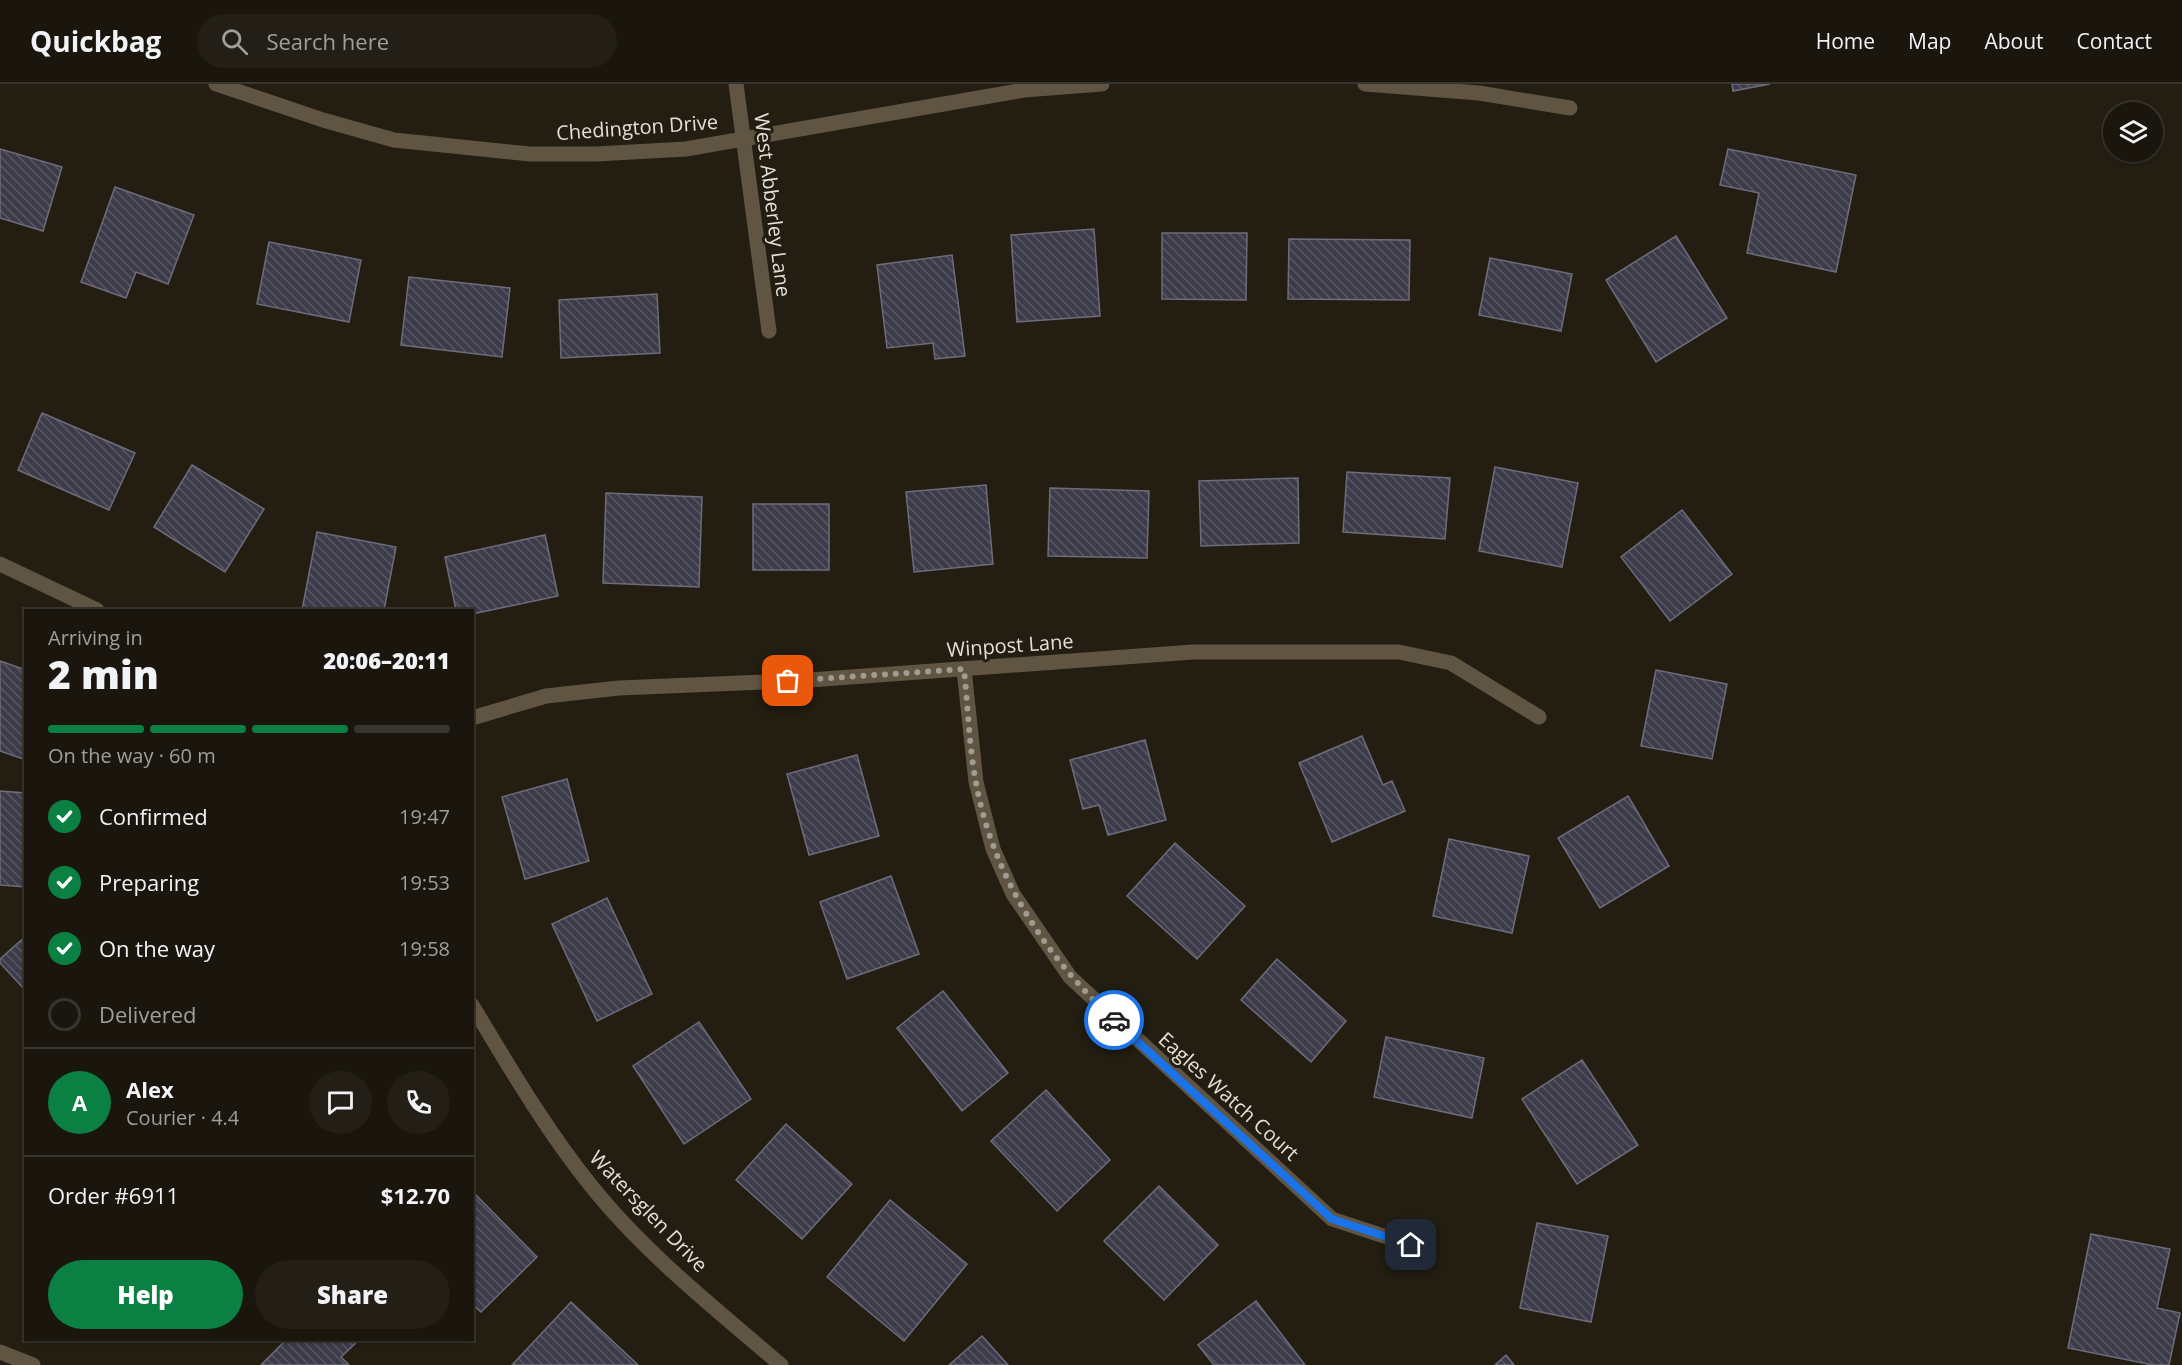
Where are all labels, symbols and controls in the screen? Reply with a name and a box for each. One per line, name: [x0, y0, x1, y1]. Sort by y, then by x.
search box: [197, 14, 617, 68]
text: Quickbag: [30, 22, 161, 60]
icon: search: [218, 25, 251, 58]
text: Search here: [266, 26, 389, 56]
text: Home: [1816, 27, 1875, 55]
text: Map: [1908, 27, 1951, 55]
text: About: [1984, 27, 2044, 55]
text: Contact: [2077, 27, 2152, 55]
map controls: [2103, 102, 2163, 162]
button: layers: [2103, 102, 2163, 162]
street label: Chedington Drive: [555, 108, 719, 146]
street label: West Abberley Lane: [748, 112, 798, 298]
text: Arriving in: [48, 624, 143, 651]
street label: Winpost Lane: [946, 627, 1074, 663]
text: 20:06–20:11: [323, 645, 450, 675]
text: 2 min: [48, 647, 159, 700]
pin: [762, 655, 813, 706]
icon: bag: [771, 664, 804, 697]
text: On the way · 60 m: [48, 742, 216, 769]
icon: check: [48, 800, 81, 833]
text: Confirmed: [99, 801, 208, 831]
text: 19:47: [399, 803, 450, 830]
icon: check: [48, 866, 81, 899]
text: Preparing: [99, 867, 199, 897]
text: 19:53: [399, 869, 450, 896]
icon: check: [48, 932, 81, 965]
text: On the way: [99, 933, 215, 963]
text: 19:58: [399, 935, 450, 962]
courier: [1084, 990, 1144, 1050]
text: Delivered: [99, 999, 197, 1029]
icon: car: [1098, 1004, 1131, 1037]
street label: Eagles Watch Court: [1153, 1026, 1305, 1166]
button: chat: [309, 1071, 372, 1134]
button: phone: [387, 1071, 450, 1134]
text: Alex: [126, 1074, 174, 1104]
text: A: [72, 1087, 87, 1117]
text: Courier · 4.4: [126, 1104, 239, 1131]
street label: Watersglen Drive: [584, 1144, 714, 1278]
text: Order #6911: [48, 1180, 179, 1210]
text: $12.70: [381, 1180, 450, 1210]
pin: [1385, 1219, 1436, 1270]
icon: home: [1394, 1228, 1427, 1261]
button: Help: [48, 1260, 243, 1329]
button: Share: [255, 1260, 450, 1329]

